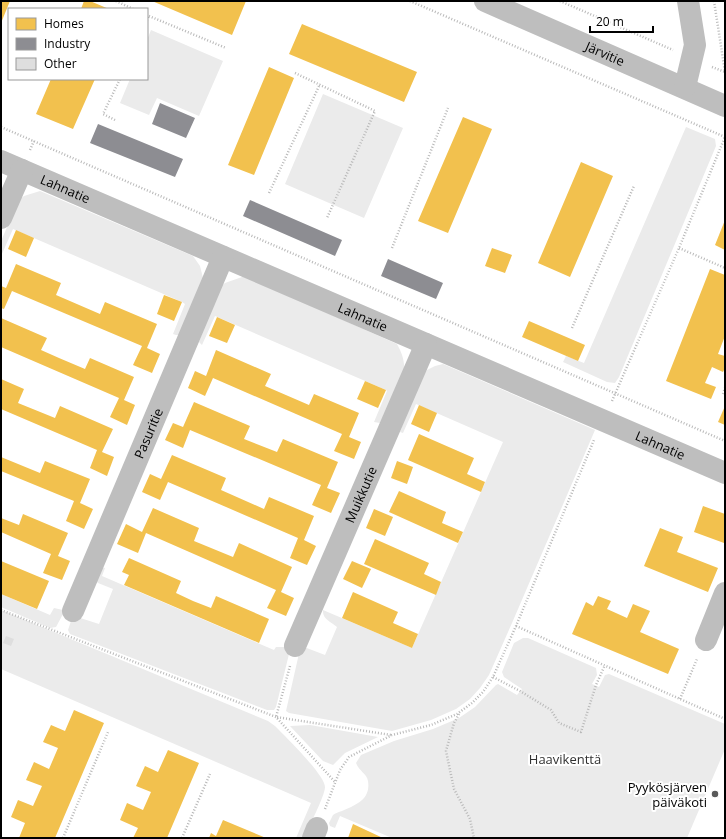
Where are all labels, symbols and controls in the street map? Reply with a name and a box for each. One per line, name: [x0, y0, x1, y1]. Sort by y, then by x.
legend: [8, 8, 148, 80]
scale bar: [590, 8, 653, 34]
text: 20 m: [596, 13, 624, 30]
text: Homes: [44, 15, 84, 32]
text: Industry: [44, 35, 91, 52]
street label: Järvitie: [581, 36, 627, 70]
text: Other: [44, 55, 77, 72]
street label: Lahnatie: [38, 170, 93, 207]
street label: Lahnatie: [335, 298, 390, 336]
street label: Pasuritie: [130, 405, 167, 461]
street label: Lahnatie: [633, 427, 688, 464]
street label: Muikkutie: [340, 464, 381, 526]
park label: Haavikenttä: [529, 750, 601, 768]
place label: Pyykösjärven päiväkoti: [628, 778, 707, 811]
marker: Pyykösjärven päiväkoti: [710, 789, 720, 799]

